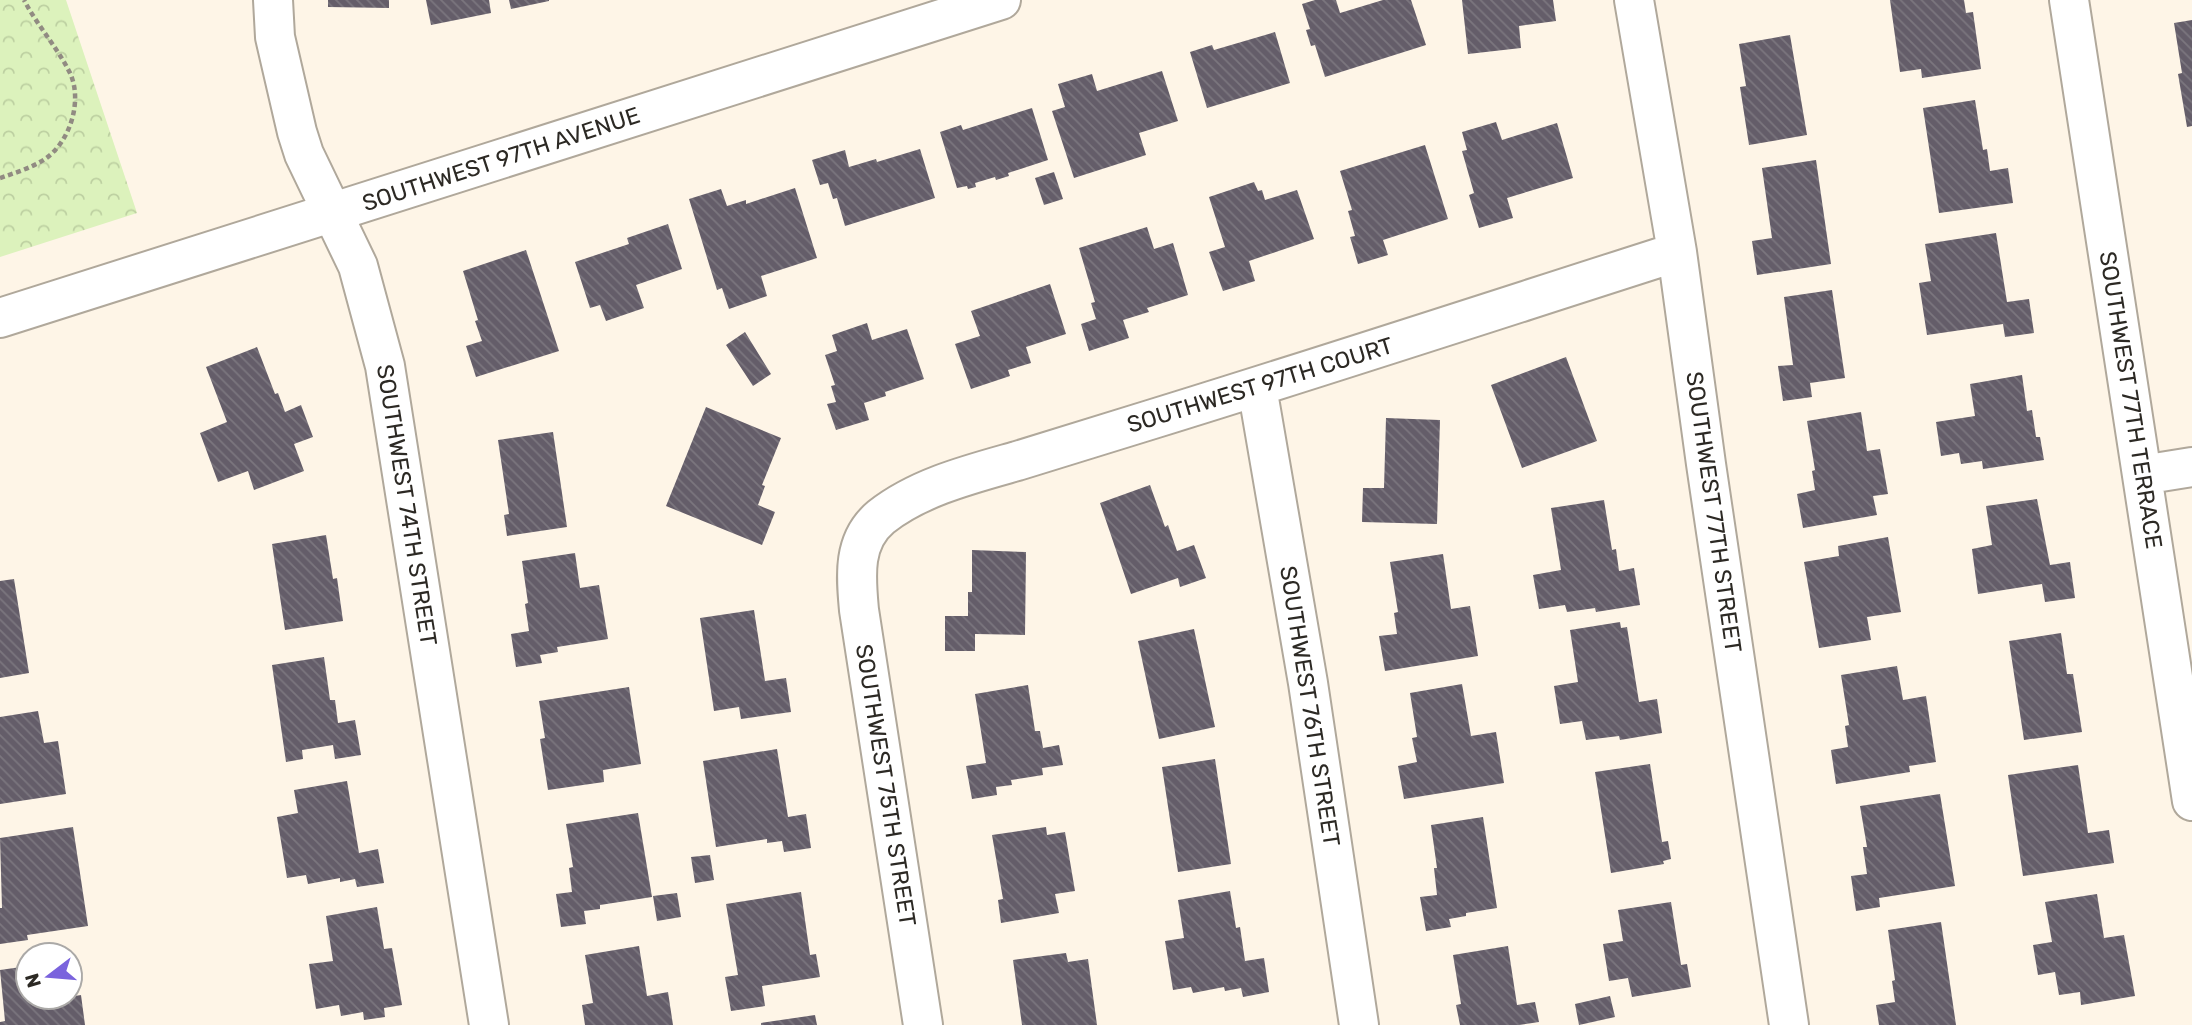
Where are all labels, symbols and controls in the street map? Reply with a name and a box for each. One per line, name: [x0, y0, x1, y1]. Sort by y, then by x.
street label: SOUTHWEST 97TH AVENUE: [359, 101, 643, 217]
street label: SOUTHWEST 77TH TERRACE: [2094, 249, 2168, 551]
street label: SOUTHWEST 97TH COURT: [1124, 331, 1396, 439]
street label: SOUTHWEST 74TH STREET: [371, 362, 443, 648]
street label: SOUTHWEST 77TH STREET: [1680, 370, 1748, 654]
street label: SOUTHWEST 76TH STREET: [1274, 564, 1346, 848]
street label: SOUTHWEST 75TH STREET: [850, 642, 922, 928]
north arrow: [14, 941, 84, 1011]
text: N: [20, 971, 46, 990]

